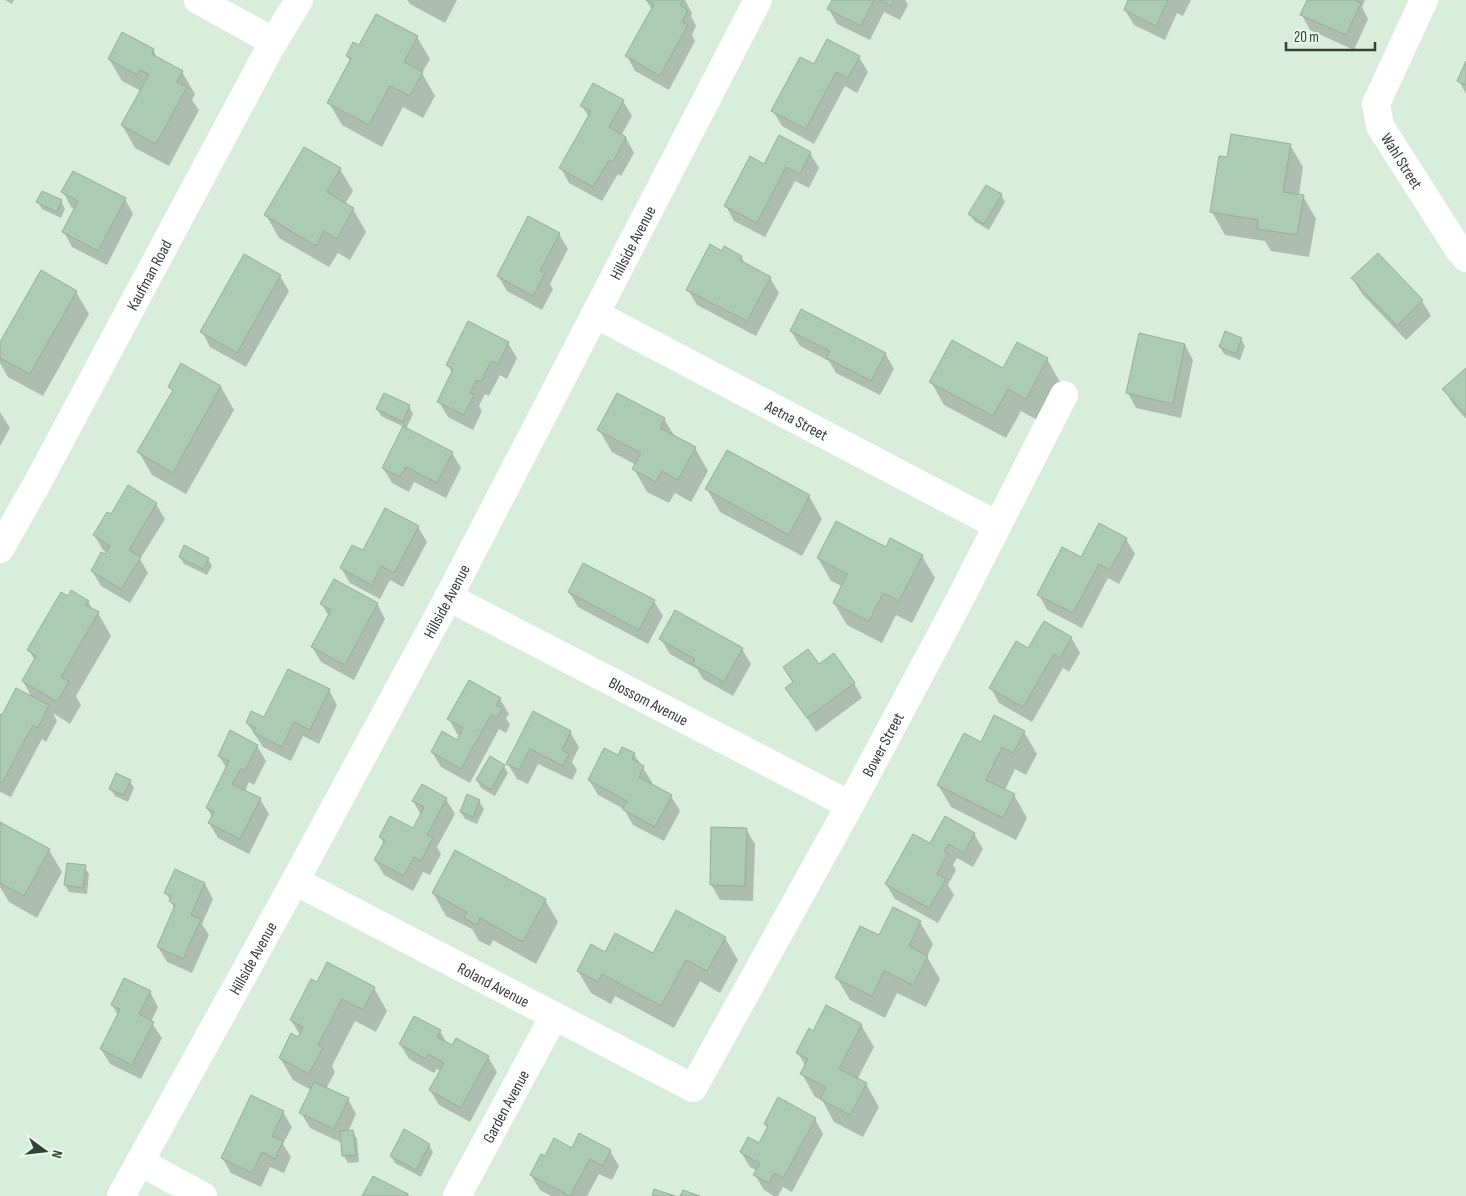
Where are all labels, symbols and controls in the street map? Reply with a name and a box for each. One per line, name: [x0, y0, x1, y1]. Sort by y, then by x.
scale bar: [1286, 20, 1375, 52]
text: 20 m: [1294, 28, 1319, 47]
street label: Wahl Street: [1376, 130, 1426, 193]
street label: Hillside Avenue: [607, 203, 661, 283]
street label: Kaufman Road: [123, 237, 177, 314]
street label: Aetna Street: [761, 397, 831, 445]
street label: Hillside Avenue: [420, 562, 475, 642]
street label: Blossom Avenue: [605, 674, 691, 731]
street label: Bower Street: [859, 710, 909, 780]
street label: Hillside Avenue: [226, 919, 282, 999]
street label: Roland Avenue: [454, 959, 532, 1012]
street label: Garden Avenue: [479, 1067, 534, 1147]
north arrow: [20, 1126, 70, 1176]
text: N: [48, 1148, 66, 1160]

